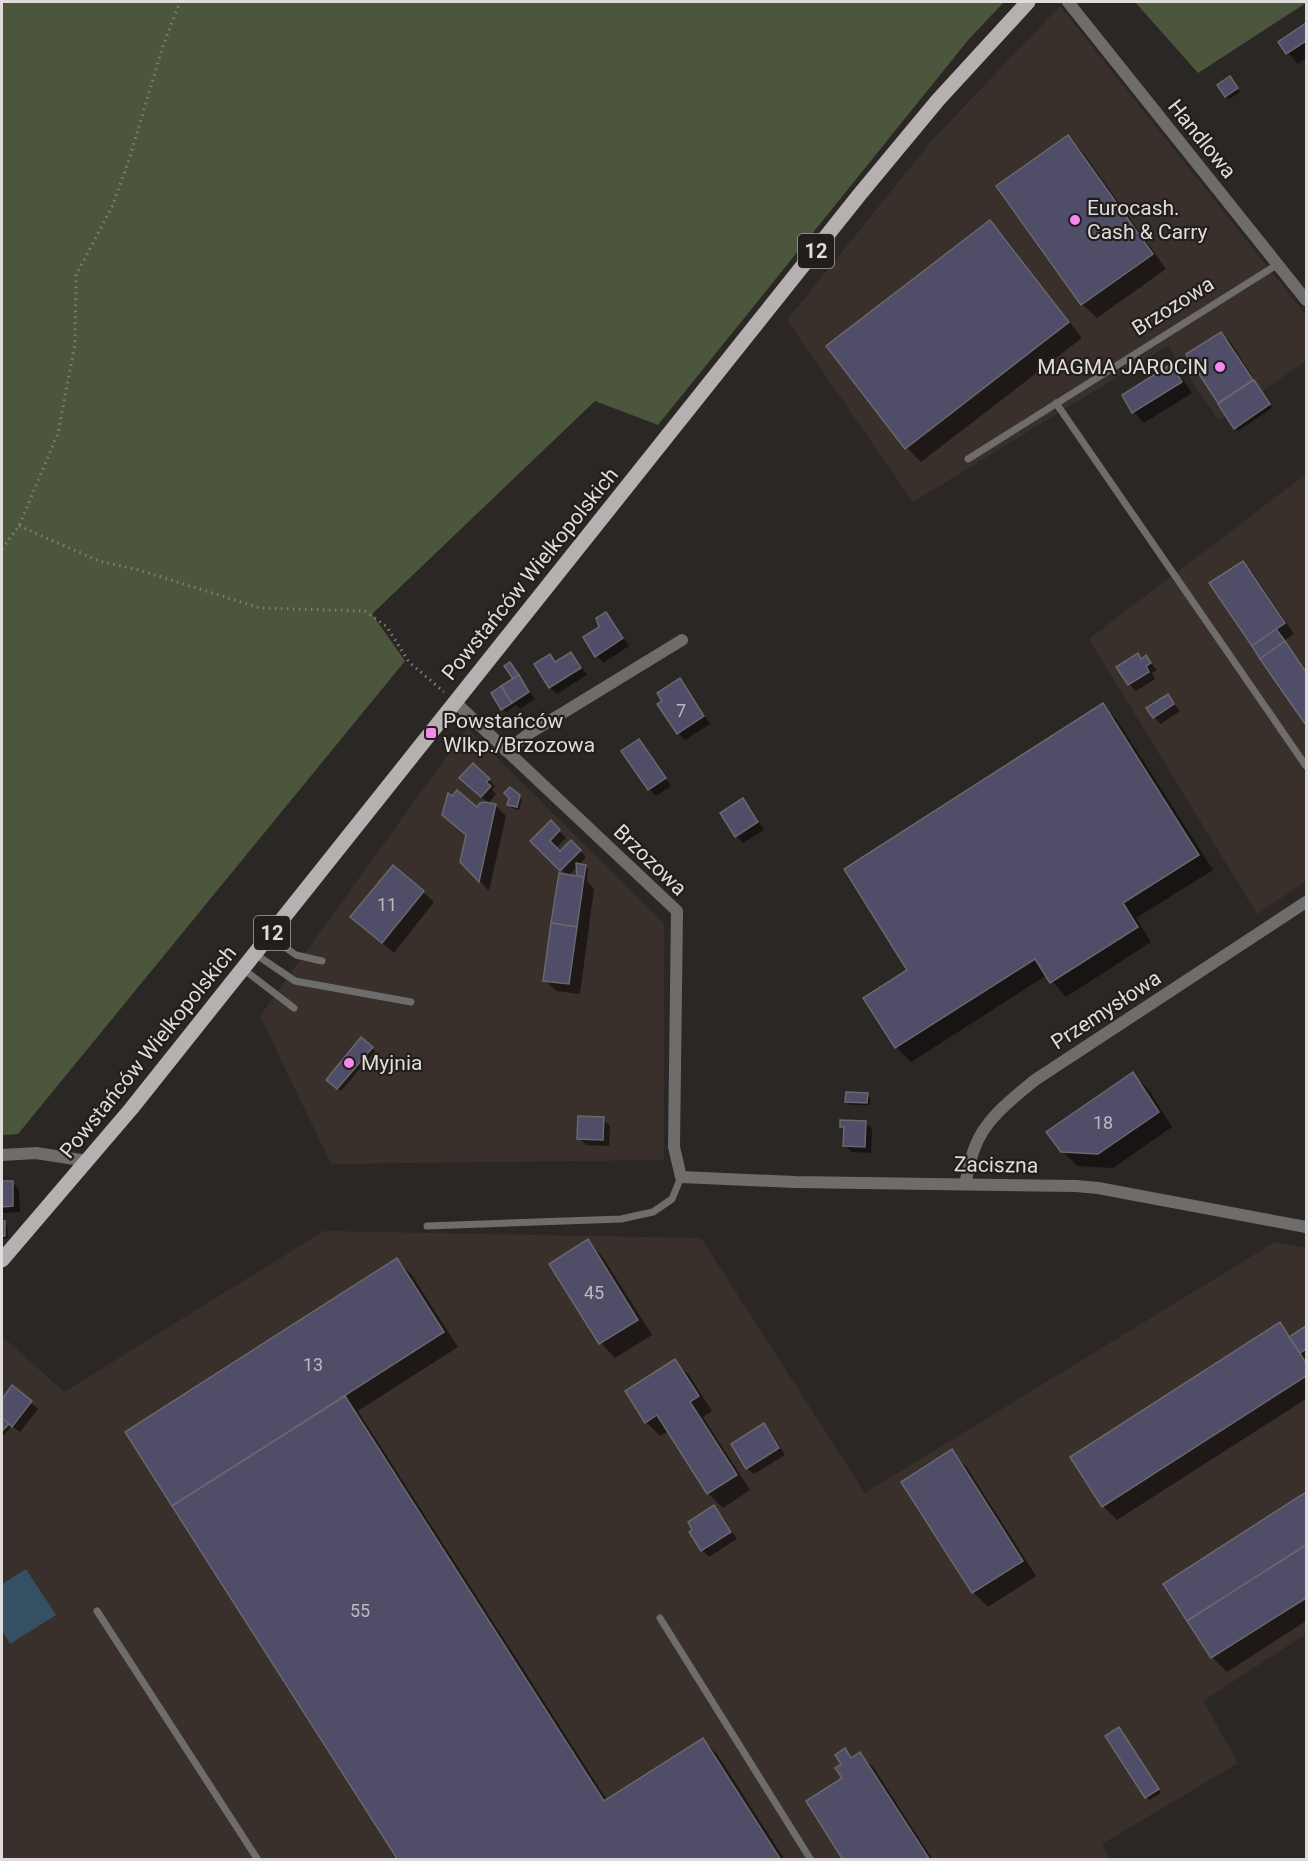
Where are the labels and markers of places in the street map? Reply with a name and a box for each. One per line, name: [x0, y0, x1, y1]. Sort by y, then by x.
place label: Eurocash. Cash & Carry: [1087, 196, 1207, 244]
marker: Eurocash. Cash & Carry: [1068, 213, 1082, 227]
place label: MAGMA JAROCIN: [1037, 355, 1208, 379]
marker: MAGMA JAROCIN: [1213, 360, 1227, 374]
place label: Powstańców Wlkp./Brzozowa: [443, 709, 595, 757]
marker: Powstańców Wlkp./Brzozowa: [424, 726, 438, 740]
place label: Myjnia: [361, 1051, 422, 1075]
marker: Myjnia: [342, 1056, 356, 1070]

